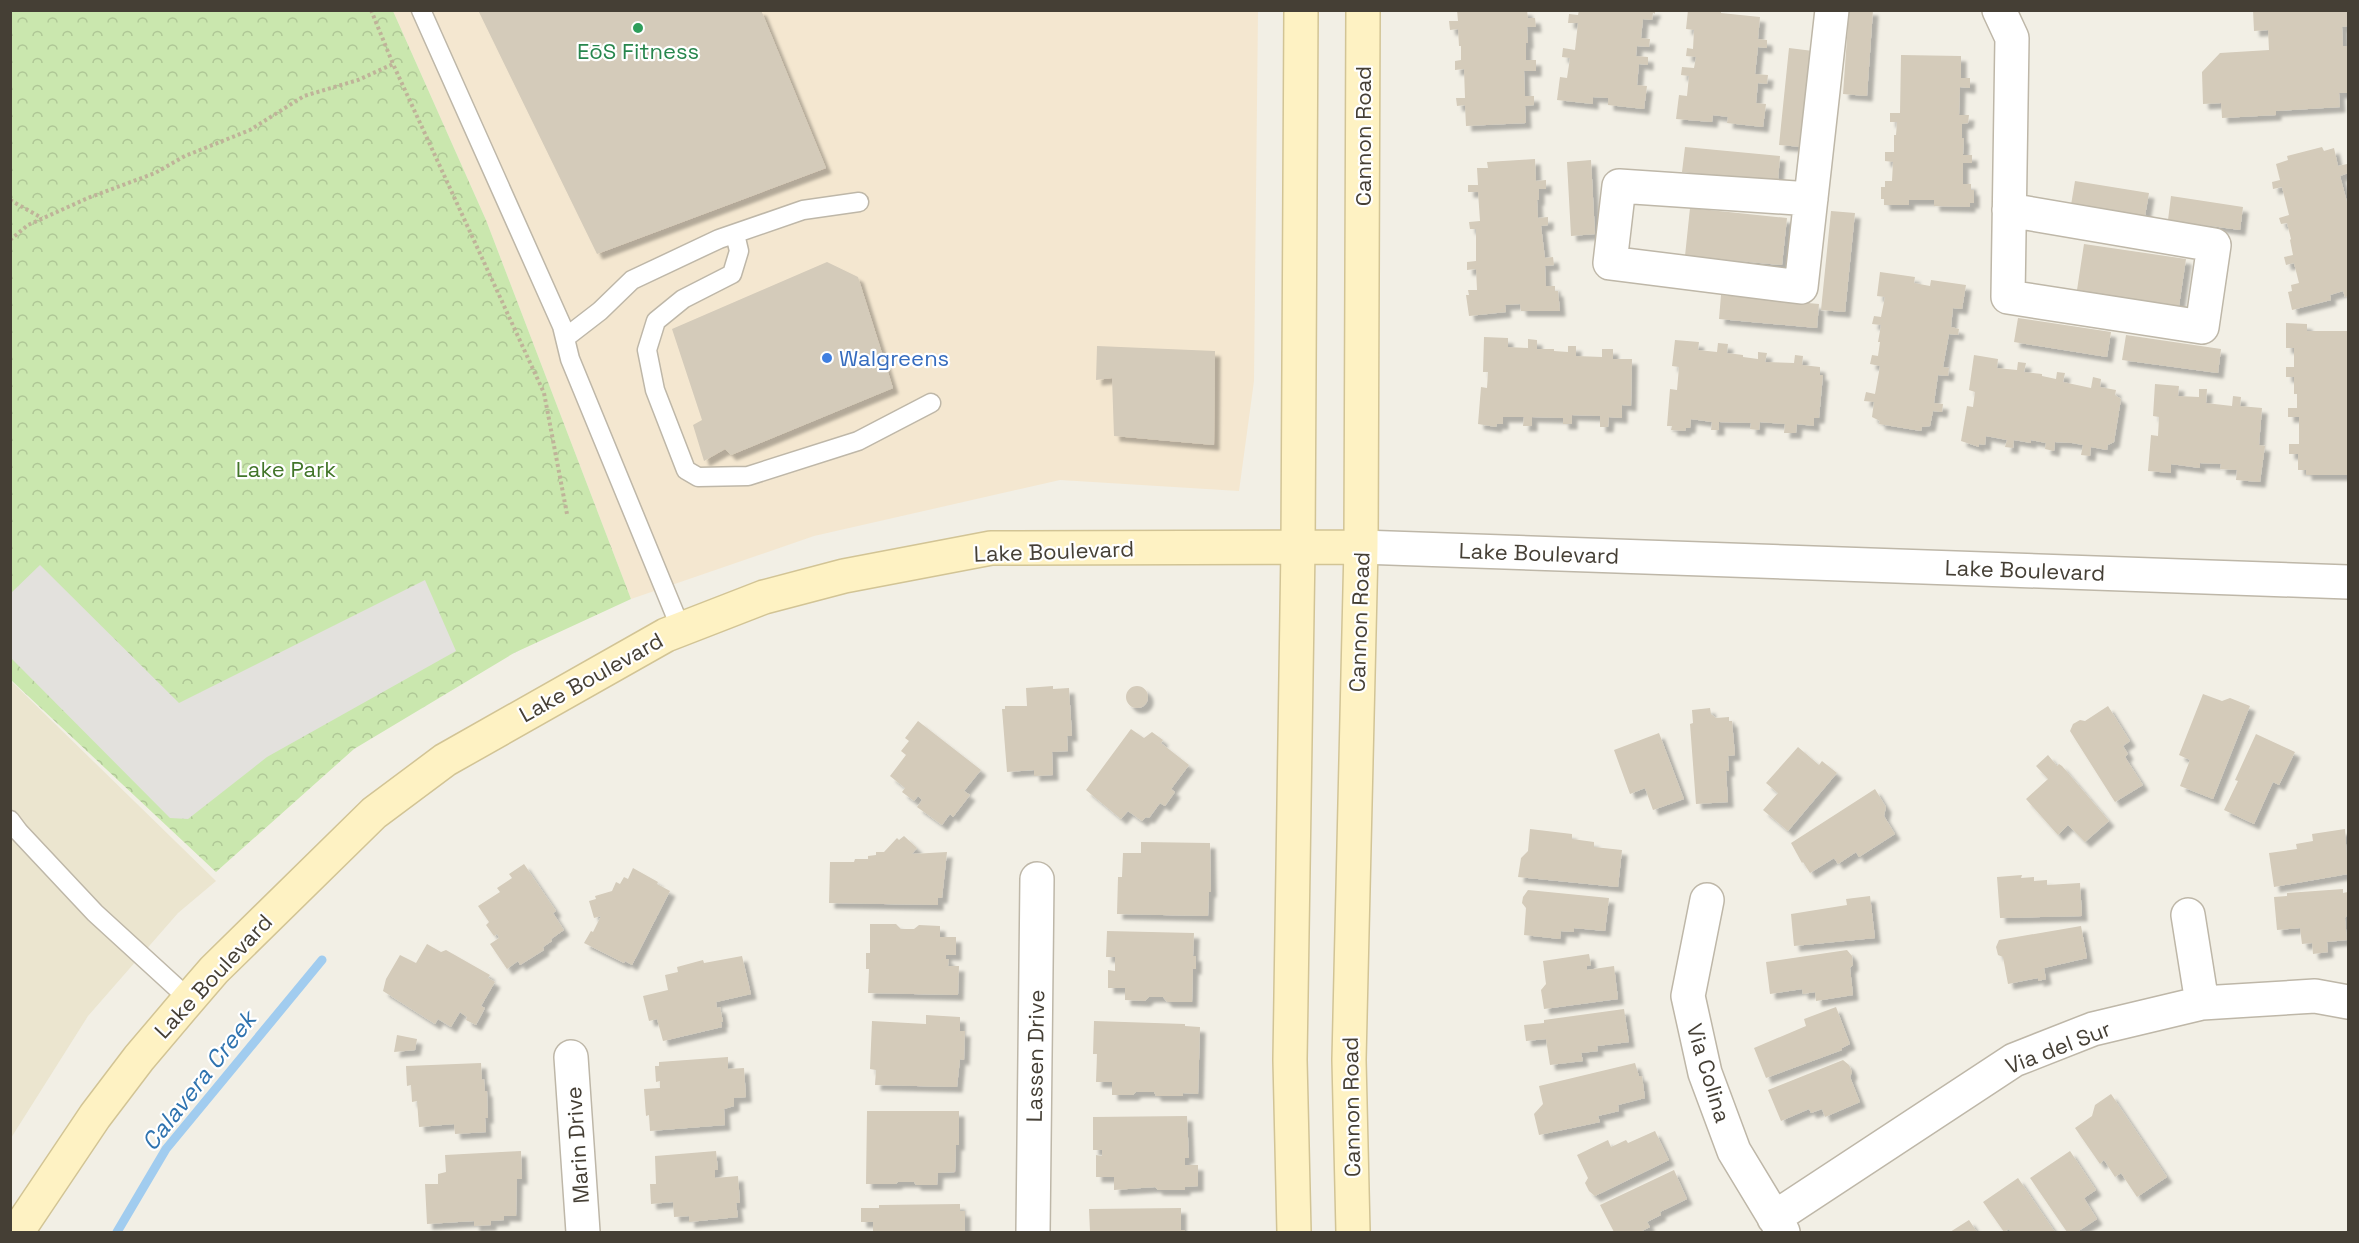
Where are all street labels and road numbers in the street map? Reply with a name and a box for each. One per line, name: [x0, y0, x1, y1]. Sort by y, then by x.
street label: Cannon Road: [1349, 66, 1377, 206]
street label: Lake Boulevard: [973, 534, 1135, 568]
street label: Lake Boulevard: [1458, 536, 1620, 570]
street label: Cannon Road: [1343, 551, 1375, 693]
street label: Lake Boulevard: [1944, 553, 2106, 587]
street label: Lake Boulevard: [514, 626, 668, 728]
street label: Lake Boulevard: [148, 908, 278, 1044]
street label: Lassen Drive: [1020, 989, 1050, 1123]
street label: Via del Sur: [2001, 1014, 2115, 1080]
street label: Via Colina: [1681, 1020, 1737, 1126]
street label: Cannon Road: [1336, 1037, 1366, 1177]
street label: Marin Drive: [559, 1086, 595, 1204]

